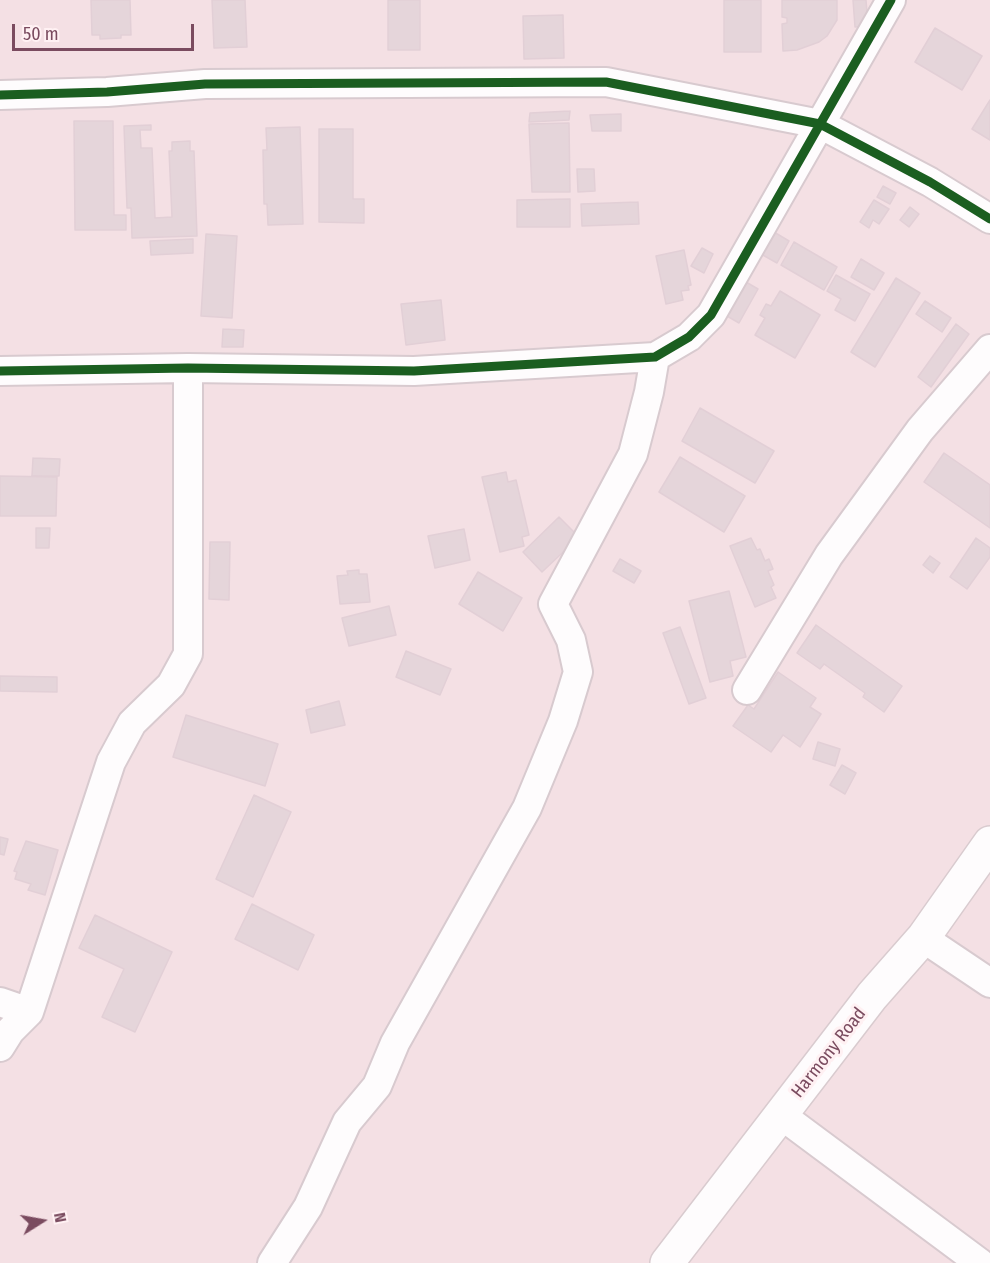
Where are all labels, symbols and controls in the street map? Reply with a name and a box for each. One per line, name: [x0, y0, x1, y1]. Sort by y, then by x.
scale bar: [15, 12, 196, 50]
text: 50 m: [23, 23, 59, 45]
street label: Harmony Road: [787, 1004, 871, 1102]
north arrow: [12, 1191, 72, 1251]
text: N: [50, 1211, 70, 1224]

